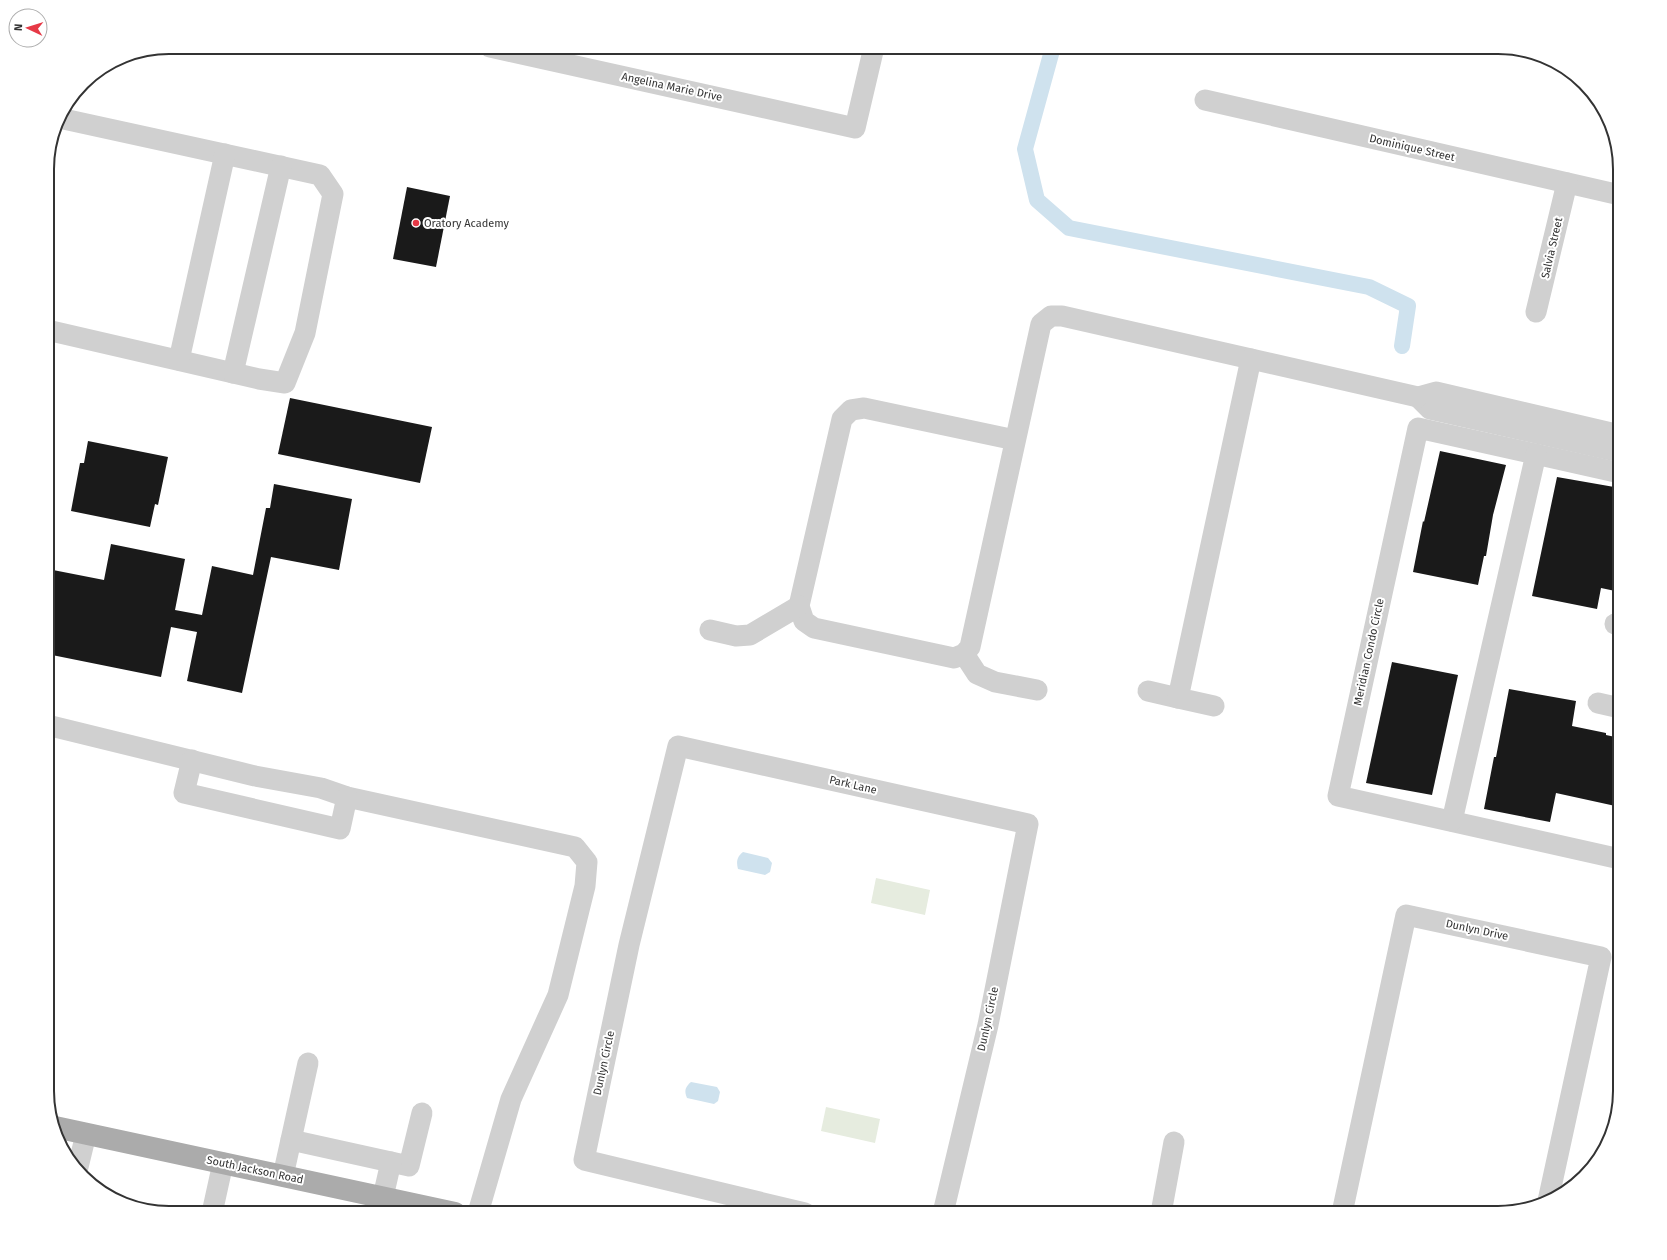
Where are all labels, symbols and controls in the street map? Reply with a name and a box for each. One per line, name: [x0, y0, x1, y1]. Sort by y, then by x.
north arrow: [8, 8, 48, 48]
text: N: [12, 23, 25, 31]
street label: Angelina Marie Drive: [620, 70, 724, 104]
street label: Dominique Street: [1368, 132, 1456, 164]
street label: Salvia Street: [1539, 216, 1565, 280]
place label: Oratory Academy: [424, 217, 510, 230]
marker: Oratory Academy: [411, 218, 421, 228]
street label: Meridian Condo Circle: [1351, 597, 1387, 707]
street label: Park Lane: [828, 773, 878, 797]
street label: Dunlyn Drive: [1445, 917, 1509, 943]
street label: Dunlyn Circle: [975, 986, 1001, 1052]
street label: Dunlyn Circle: [591, 1030, 617, 1096]
street label: South Jackson Road: [205, 1153, 305, 1187]

